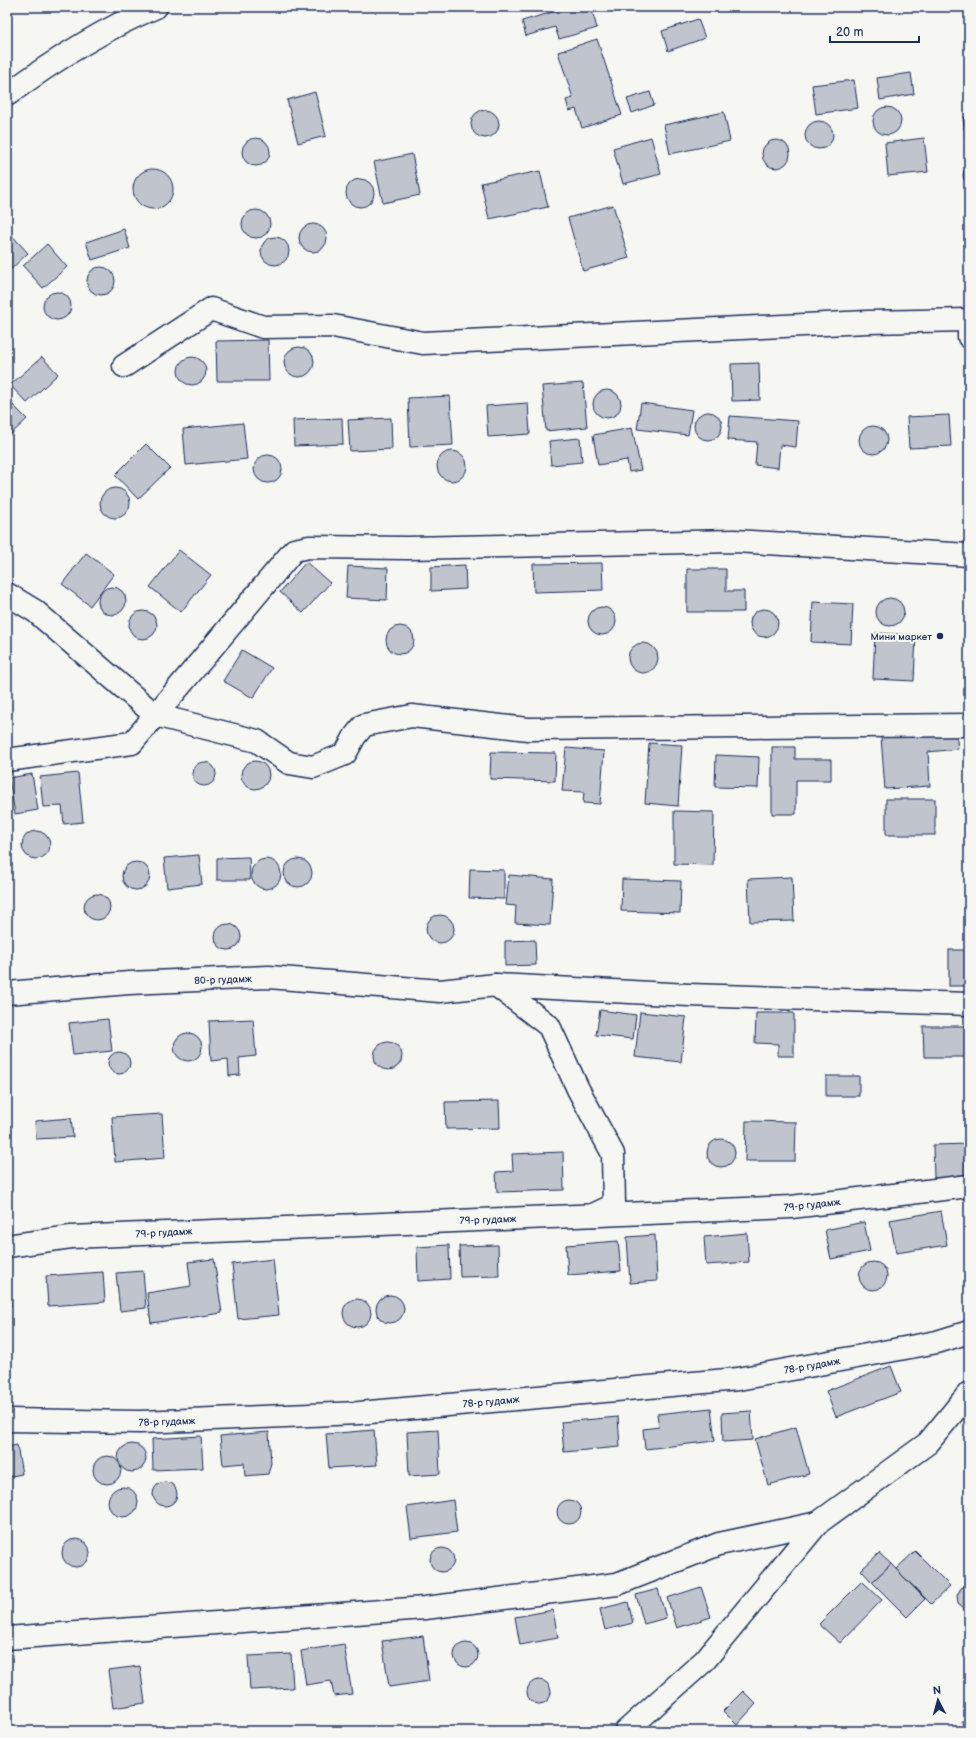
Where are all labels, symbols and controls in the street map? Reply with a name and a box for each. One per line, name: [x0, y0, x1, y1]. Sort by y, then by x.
scale bar: [830, 18, 919, 44]
text: 20 m: [836, 25, 863, 40]
place label: Мини маркет: [870, 631, 932, 643]
marker: Мини маркет: [935, 631, 945, 641]
street label: 80-р гудамж: [194, 973, 252, 987]
street label: 79-р гудамж: [783, 1196, 841, 1214]
street label: 79-р гудамж: [459, 1213, 517, 1227]
street label: 79-р гудамж: [135, 1226, 193, 1240]
street label: 78-р гудамж: [783, 1355, 841, 1377]
street label: 78-р гудамж: [462, 1394, 520, 1410]
street label: 78-р гудамж: [138, 1415, 196, 1429]
north arrow: [918, 1680, 958, 1720]
text: N: [932, 1684, 942, 1697]

